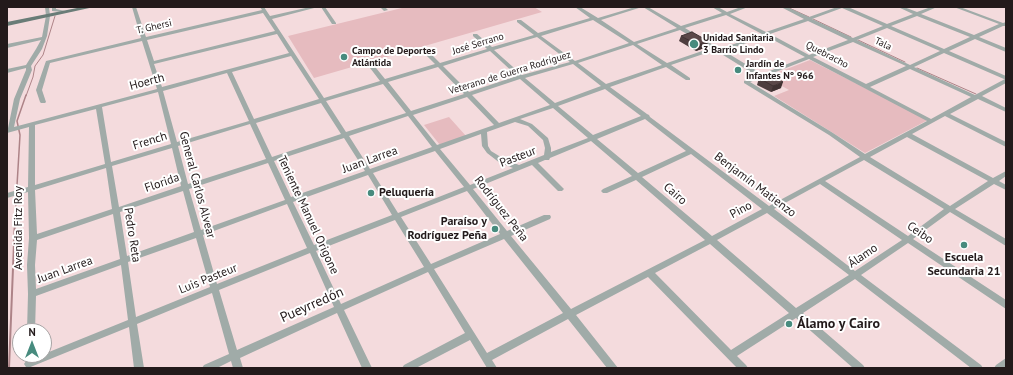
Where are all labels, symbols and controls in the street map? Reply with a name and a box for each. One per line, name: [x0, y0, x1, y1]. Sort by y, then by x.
street label: T. Ghersi: [135, 17, 173, 37]
street label: José Serrano: [451, 30, 505, 58]
place label: Unidad Sanitaria 3 Barrio Lindo: [703, 32, 774, 56]
street label: Tala: [873, 35, 893, 53]
marker: Unidad Sanitaria 3 Barrio Lindo: [688, 38, 700, 50]
street label: Quebracho: [804, 39, 850, 71]
place label: Campo de Deportes Atlántida: [352, 45, 436, 68]
street label: Veterano de Guerra Rodríguez: [448, 49, 572, 97]
marker: Campo de Deportes Atlántida: [339, 52, 349, 62]
place label: Jardín de Infantes N° 966: [746, 58, 814, 82]
marker: Jardín de Infantes N° 966: [733, 65, 743, 75]
street label: Hoerth: [128, 70, 166, 94]
street label: French: [131, 129, 169, 153]
street label: General Carlos Alvear: [176, 130, 218, 240]
street label: Juan Larrea: [340, 143, 400, 177]
street label: Pasteur: [498, 143, 538, 171]
street label: Benjamín Matienzo: [711, 150, 799, 220]
street label: Teniente Manuel Origone: [274, 153, 342, 277]
street label: Florida: [143, 170, 181, 196]
street label: Rodríguez Peña: [471, 173, 531, 245]
street label: Cairo: [660, 180, 690, 208]
street label: Avenida Fitz Roy: [12, 186, 26, 270]
place label: Peluquería: [379, 186, 434, 200]
marker: Peluquería: [366, 188, 376, 198]
street label: Pino: [728, 198, 754, 222]
street label: Pedro Reta: [121, 207, 143, 263]
place label: Paraíso y Rodríguez Peña: [408, 215, 487, 243]
street label: Ceibo: [904, 219, 936, 247]
marker: Paraíso y Rodríguez Peña: [490, 224, 500, 234]
marker: Escuela Secundaria 21: [959, 240, 969, 250]
street label: Álamo: [845, 241, 881, 271]
place label: Escuela Secundaria 21: [927, 251, 1001, 279]
street label: Juan Larrea: [35, 253, 95, 287]
street label: Luis Pasteur: [177, 261, 239, 297]
street label: Pueyrredón: [278, 284, 346, 326]
place label: Álamo y Cairo: [797, 316, 880, 332]
marker: Álamo y Cairo: [784, 319, 794, 329]
north arrow: [12, 323, 52, 363]
text: N: [28, 325, 36, 339]

